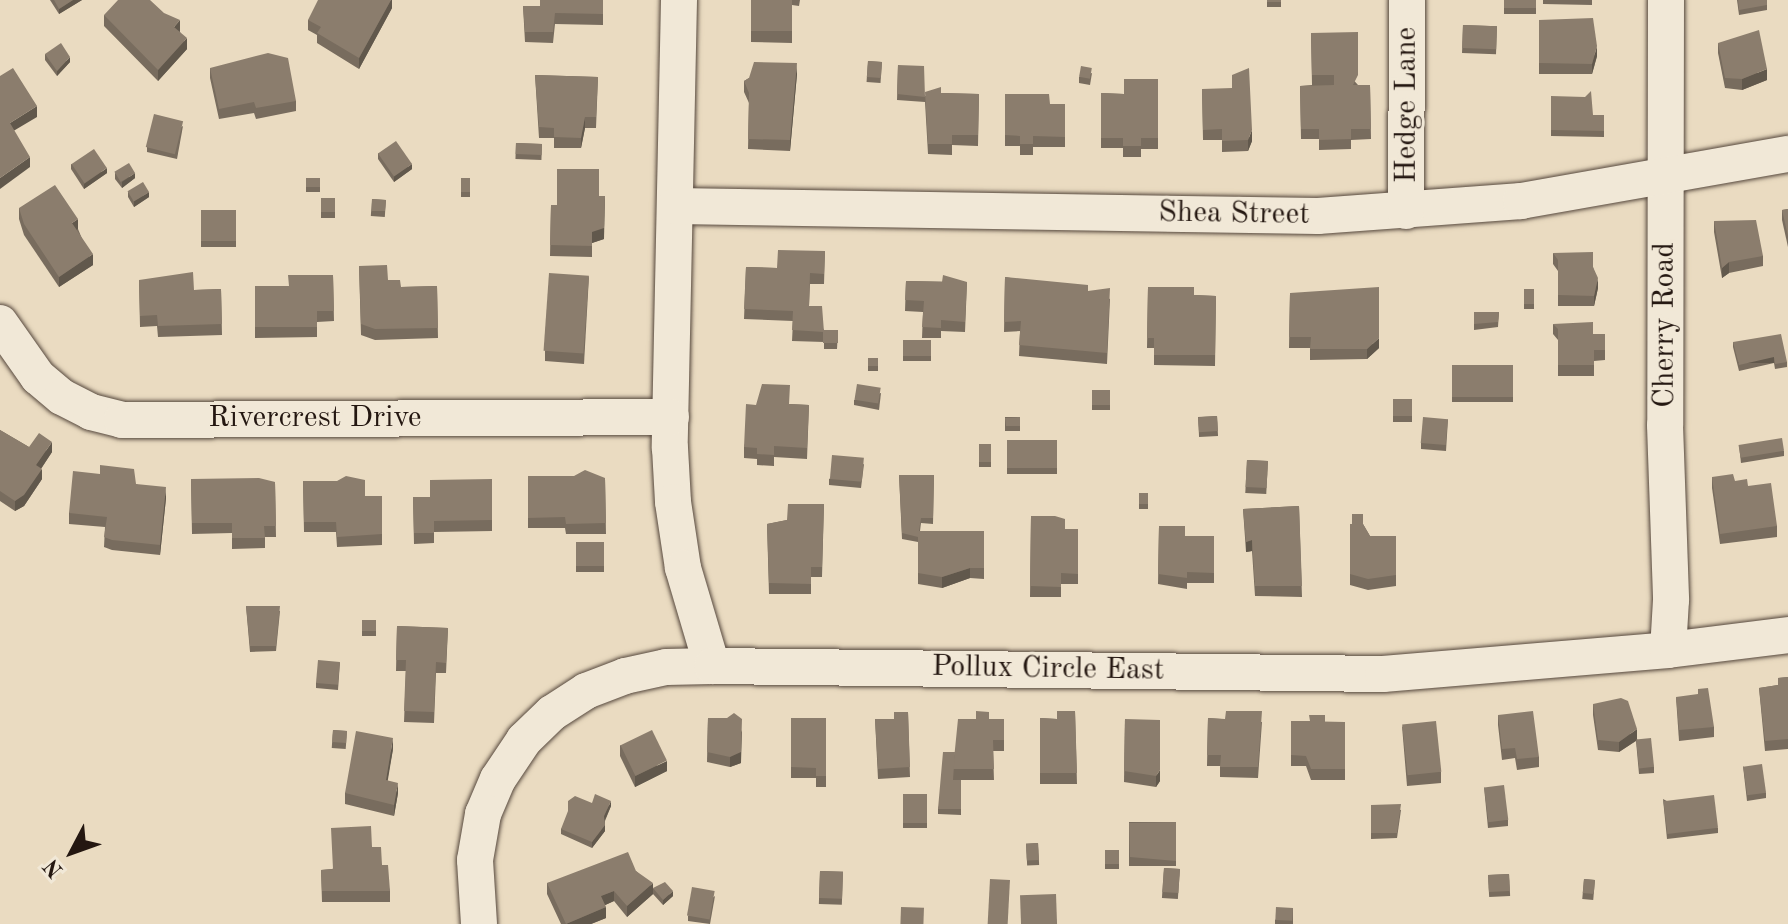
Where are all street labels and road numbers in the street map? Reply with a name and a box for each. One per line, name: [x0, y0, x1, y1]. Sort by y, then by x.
street label: Hedge Lane: [1389, 27, 1425, 183]
street label: Shea Street: [1158, 195, 1310, 233]
street label: Cherry Road: [1647, 242, 1683, 408]
street label: Rivercrest Drive: [208, 400, 422, 436]
street label: Pollux Circle East: [931, 649, 1165, 689]

